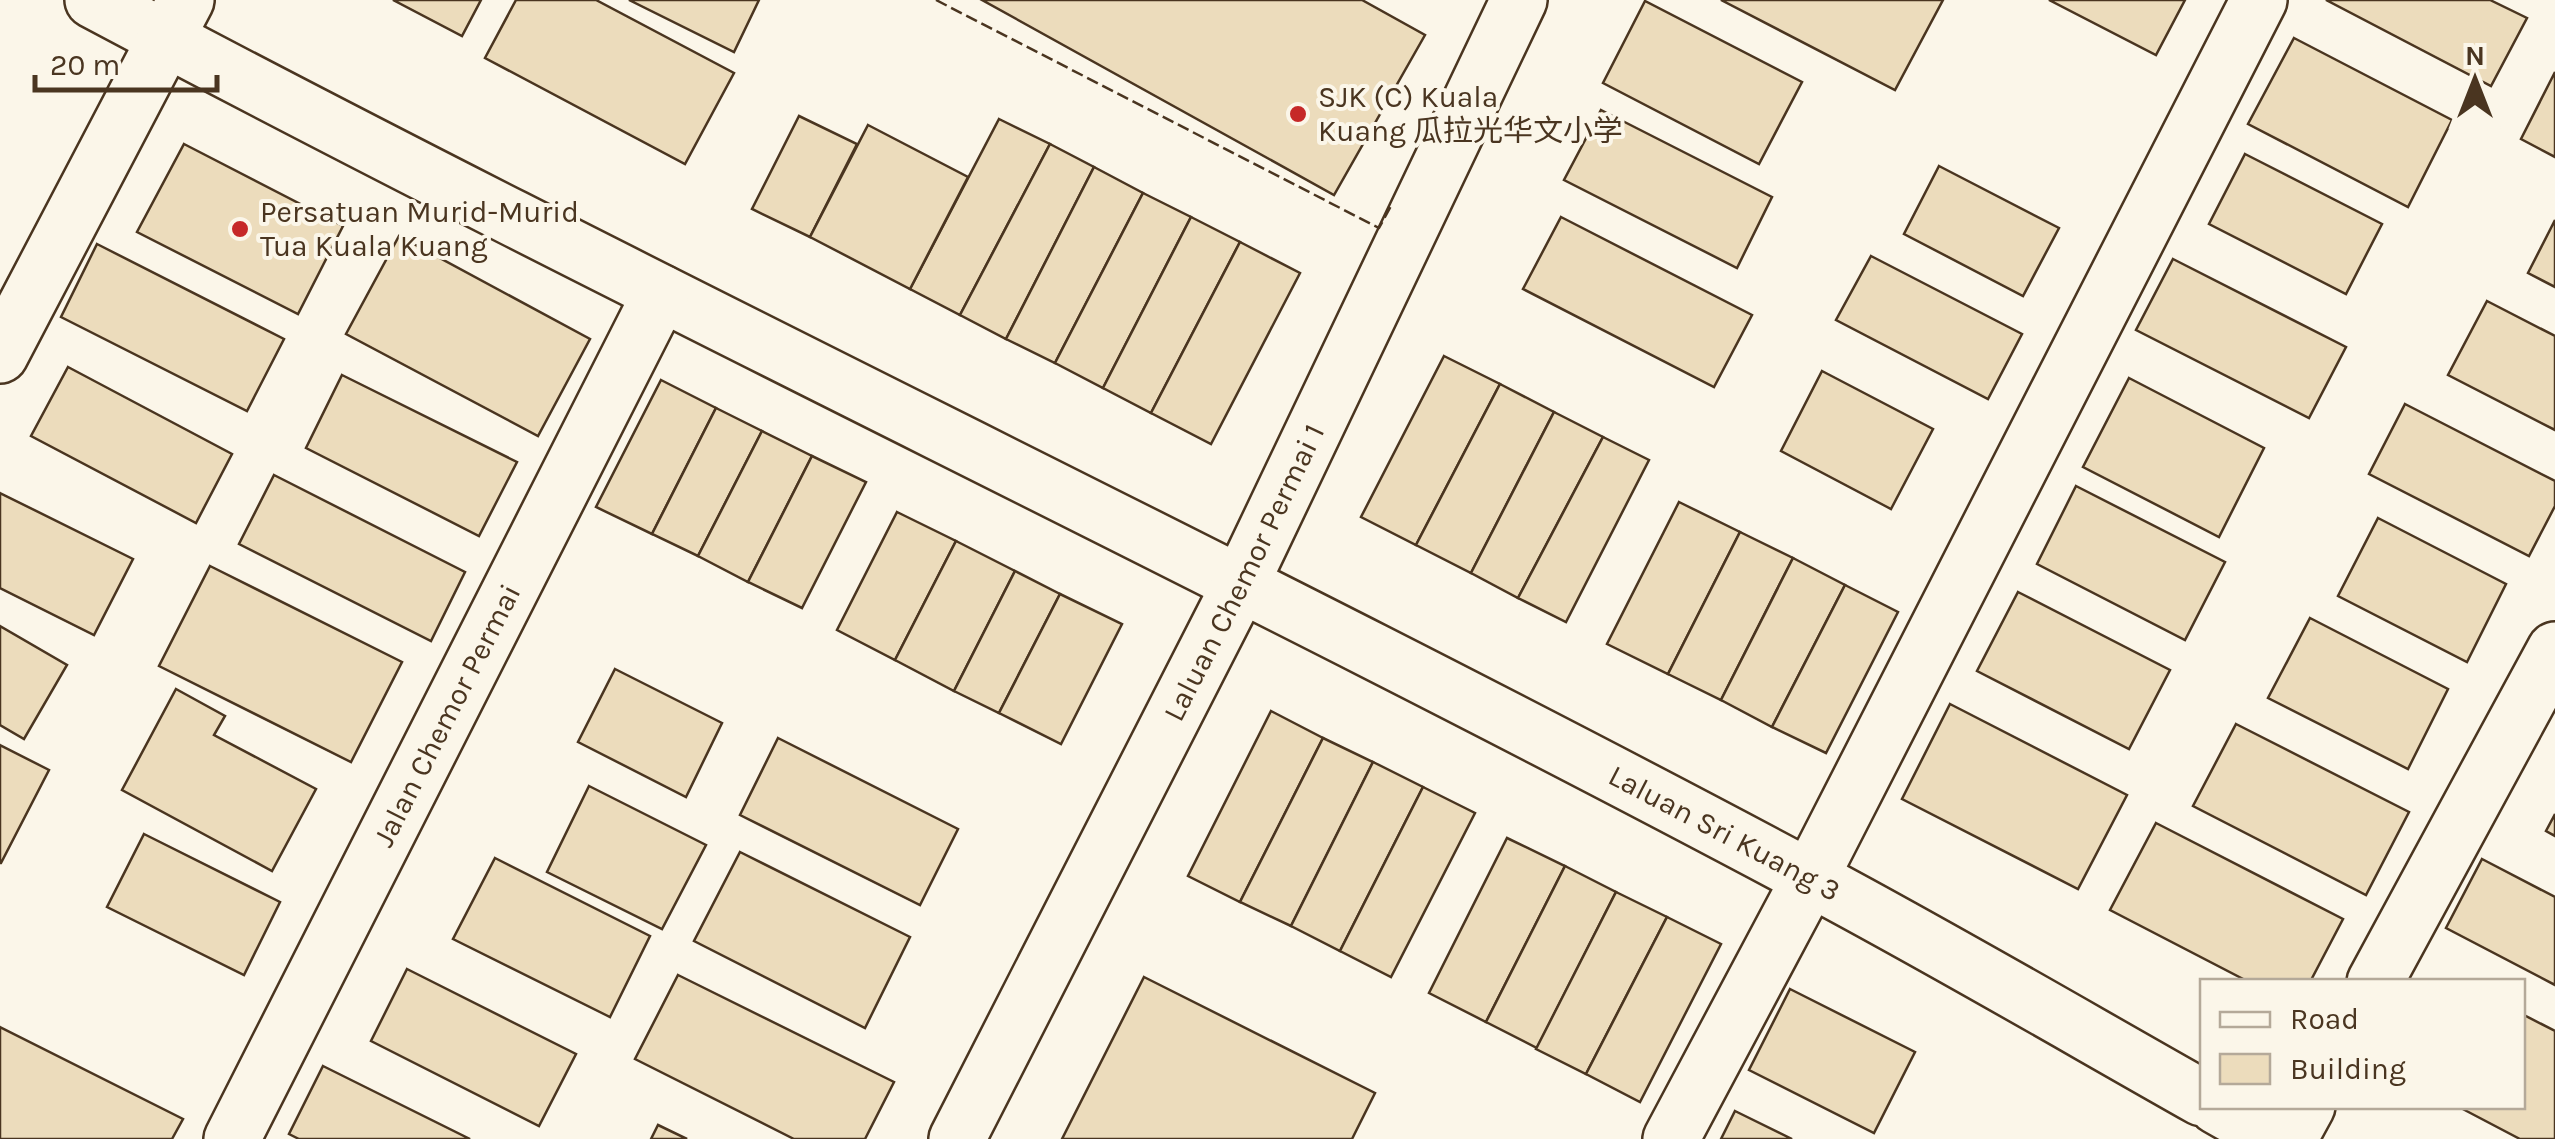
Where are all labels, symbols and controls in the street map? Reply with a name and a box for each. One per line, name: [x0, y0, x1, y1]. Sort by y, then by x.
scale bar: [35, 30, 218, 92]
north arrow: [2425, 30, 2525, 130]
text: N: [2465, 39, 2485, 72]
text: 20 m: [50, 47, 120, 83]
place label: SJK (C) Kuala Kuang 瓜拉光华文小学: [1318, 79, 1623, 149]
marker: SJK (C) Kuala Kuang 瓜拉光华文小学: [1287, 103, 1309, 125]
place label: Persatuan Murid-Murid Tua Kuala Kuang: [260, 194, 579, 264]
marker: Persatuan Murid-Murid Tua Kuala Kuang: [229, 218, 251, 240]
street label: Laluan Chemor Permai 1: [1156, 418, 1332, 727]
street label: Jalan Chemor Permai: [365, 578, 528, 853]
street label: Laluan Sri Kuang 3: [1603, 757, 1847, 909]
legend: [2200, 979, 2525, 1109]
text: Road: [2290, 1001, 2359, 1037]
text: Building: [2290, 1051, 2406, 1087]

